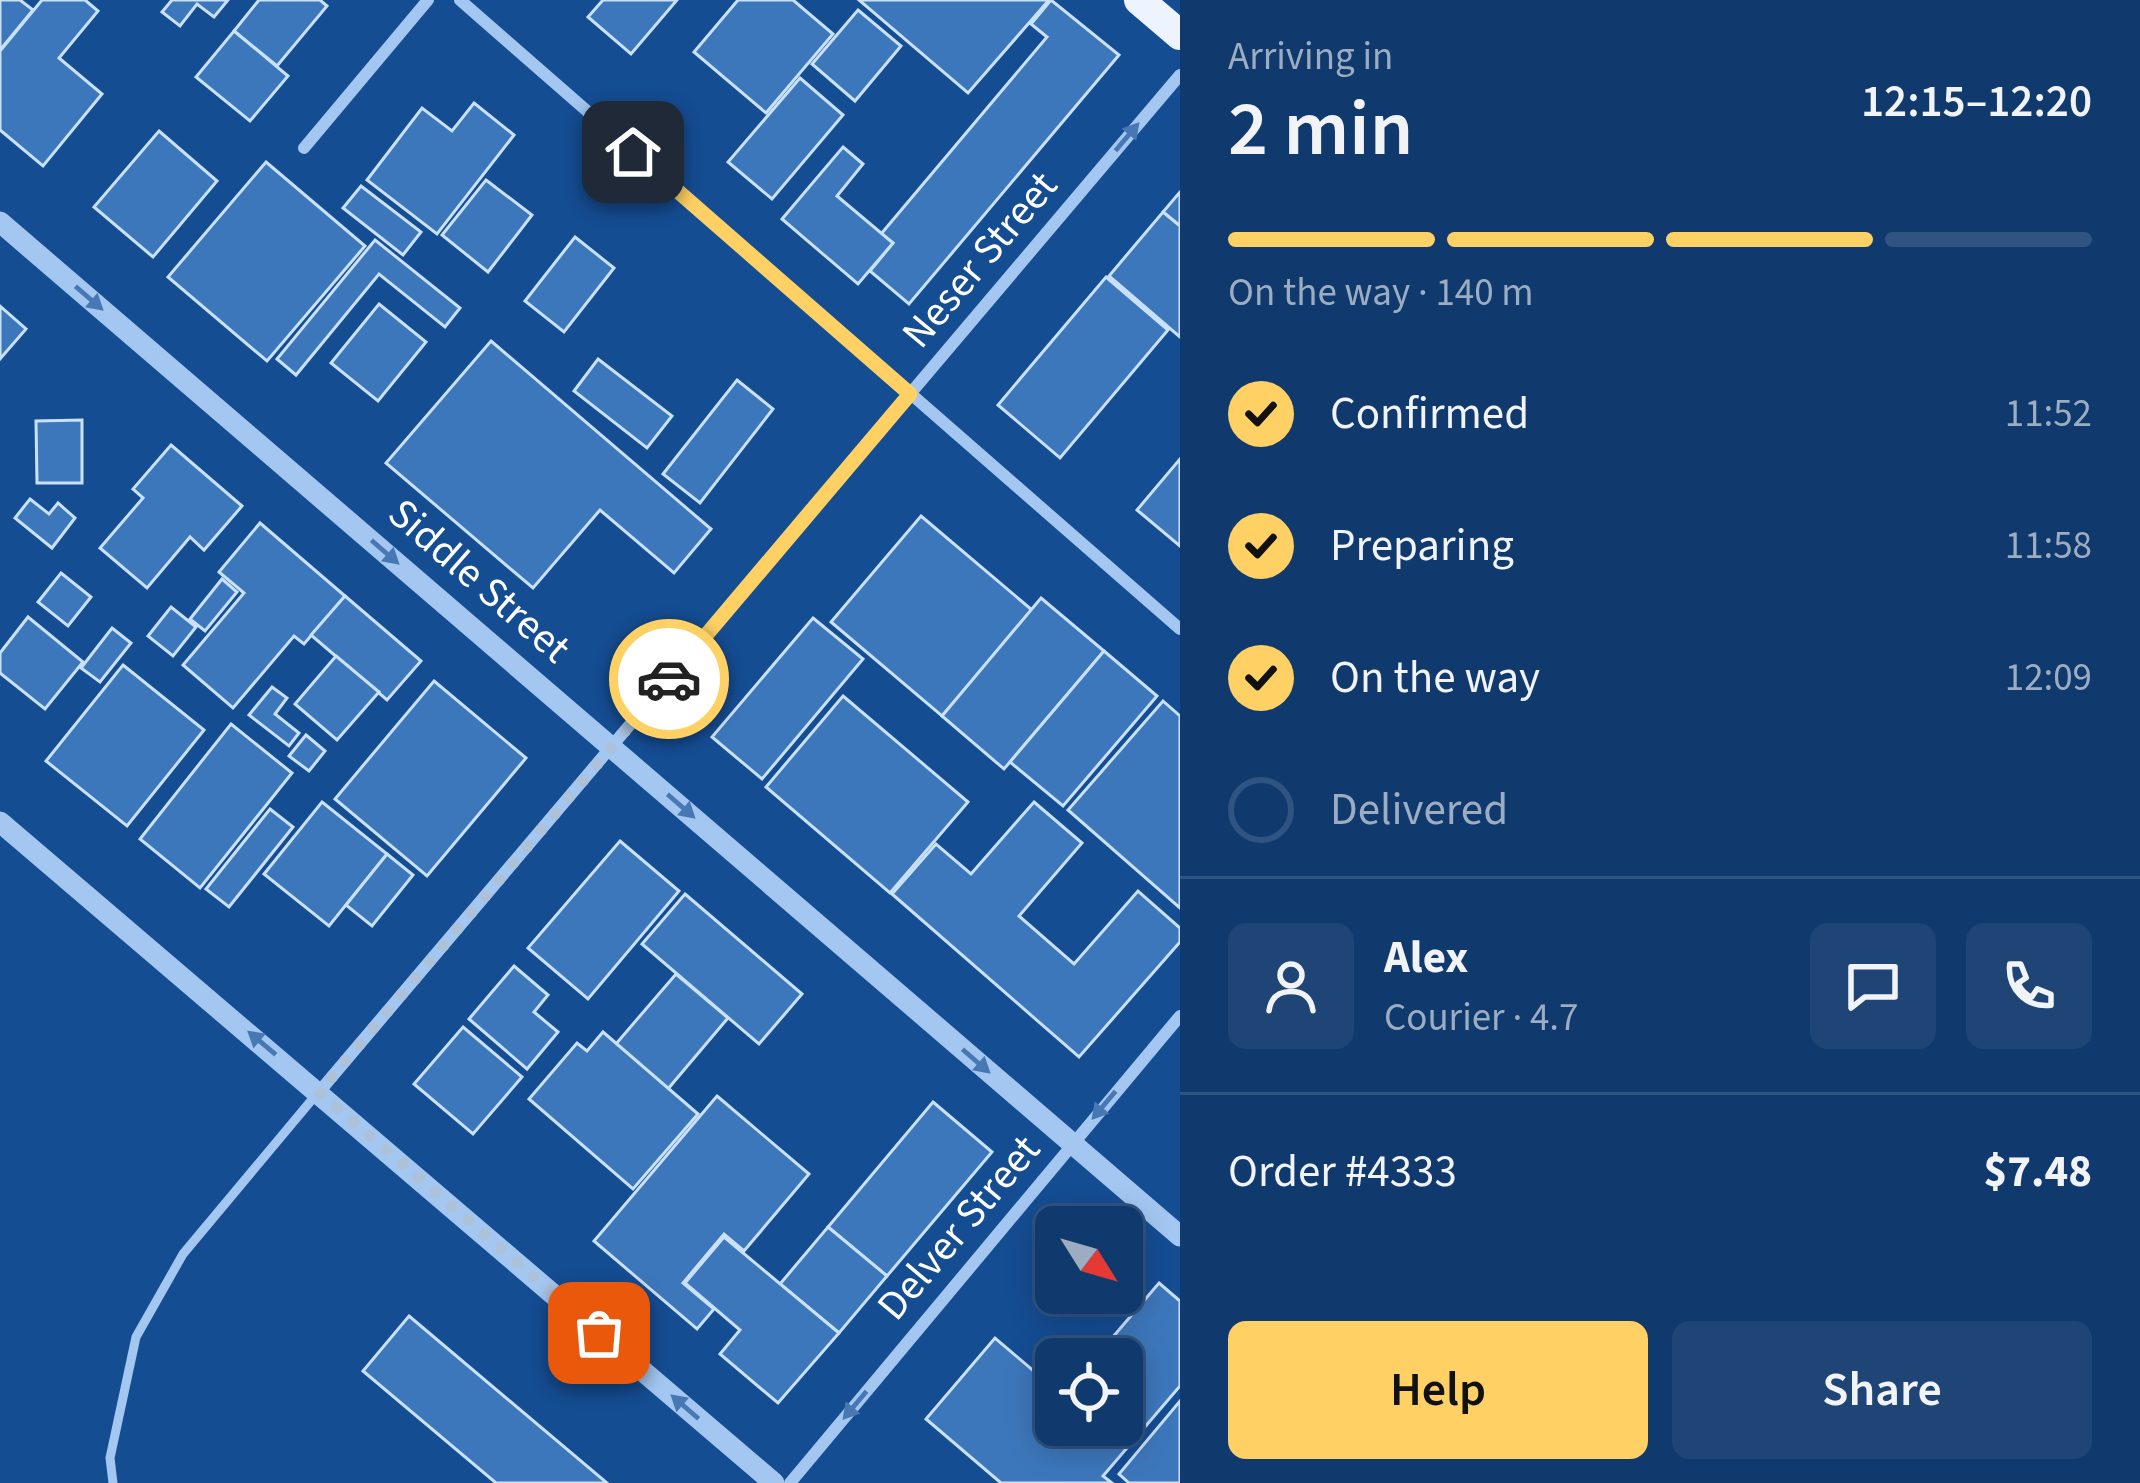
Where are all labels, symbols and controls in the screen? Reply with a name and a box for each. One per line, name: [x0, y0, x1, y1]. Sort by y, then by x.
text: Arriving in: [1228, 29, 1393, 85]
text: 12:15–12:20: [1861, 70, 2092, 134]
text: 2 min: [1228, 74, 1413, 185]
pin: [582, 101, 684, 203]
icon: home: [600, 119, 666, 185]
one-way arrow: [1114, 122, 1140, 152]
street label: Neser Street: [888, 159, 1072, 361]
text: On the way · 140 m: [1228, 265, 1534, 321]
one-way arrow: [74, 284, 104, 311]
icon: check: [1228, 381, 1294, 447]
text: Confirmed: [1330, 382, 1529, 446]
text: 11:52: [2005, 386, 2092, 442]
street label: Siddle Street: [375, 485, 583, 677]
icon: check: [1228, 513, 1294, 579]
text: Preparing: [1330, 514, 1514, 578]
text: 11:58: [2005, 518, 2092, 574]
one-way arrow: [370, 538, 400, 564]
courier: [609, 619, 729, 739]
icon: check: [1228, 645, 1294, 711]
icon: car: [636, 646, 702, 712]
text: On the way: [1330, 646, 1540, 710]
text: 12:09: [2005, 650, 2092, 706]
text: Delivered: [1330, 778, 1508, 842]
one-way arrow: [666, 792, 695, 819]
button: person: [1228, 923, 1354, 1049]
button: chat: [1810, 923, 1936, 1049]
button: phone: [1966, 923, 2092, 1049]
text: Alex: [1384, 926, 1468, 990]
text: Courier · 4.7: [1384, 990, 1578, 1046]
one-way arrow: [246, 1031, 277, 1057]
one-way arrow: [961, 1047, 991, 1073]
one-way arrow: [1092, 1090, 1118, 1120]
street label: Delver Street: [863, 1122, 1055, 1334]
text: Order #4333: [1228, 1140, 1457, 1204]
text: $7.48: [1983, 1140, 2092, 1204]
north arrow: [1035, 1206, 1143, 1314]
map controls: [1035, 1206, 1143, 1446]
pin: [548, 1282, 650, 1384]
icon: bag: [566, 1300, 632, 1366]
button: Help: [1228, 1321, 1648, 1459]
button: Share: [1672, 1321, 2092, 1459]
button: locate: [1035, 1338, 1143, 1446]
one-way arrow: [842, 1390, 868, 1420]
one-way arrow: [670, 1394, 700, 1420]

